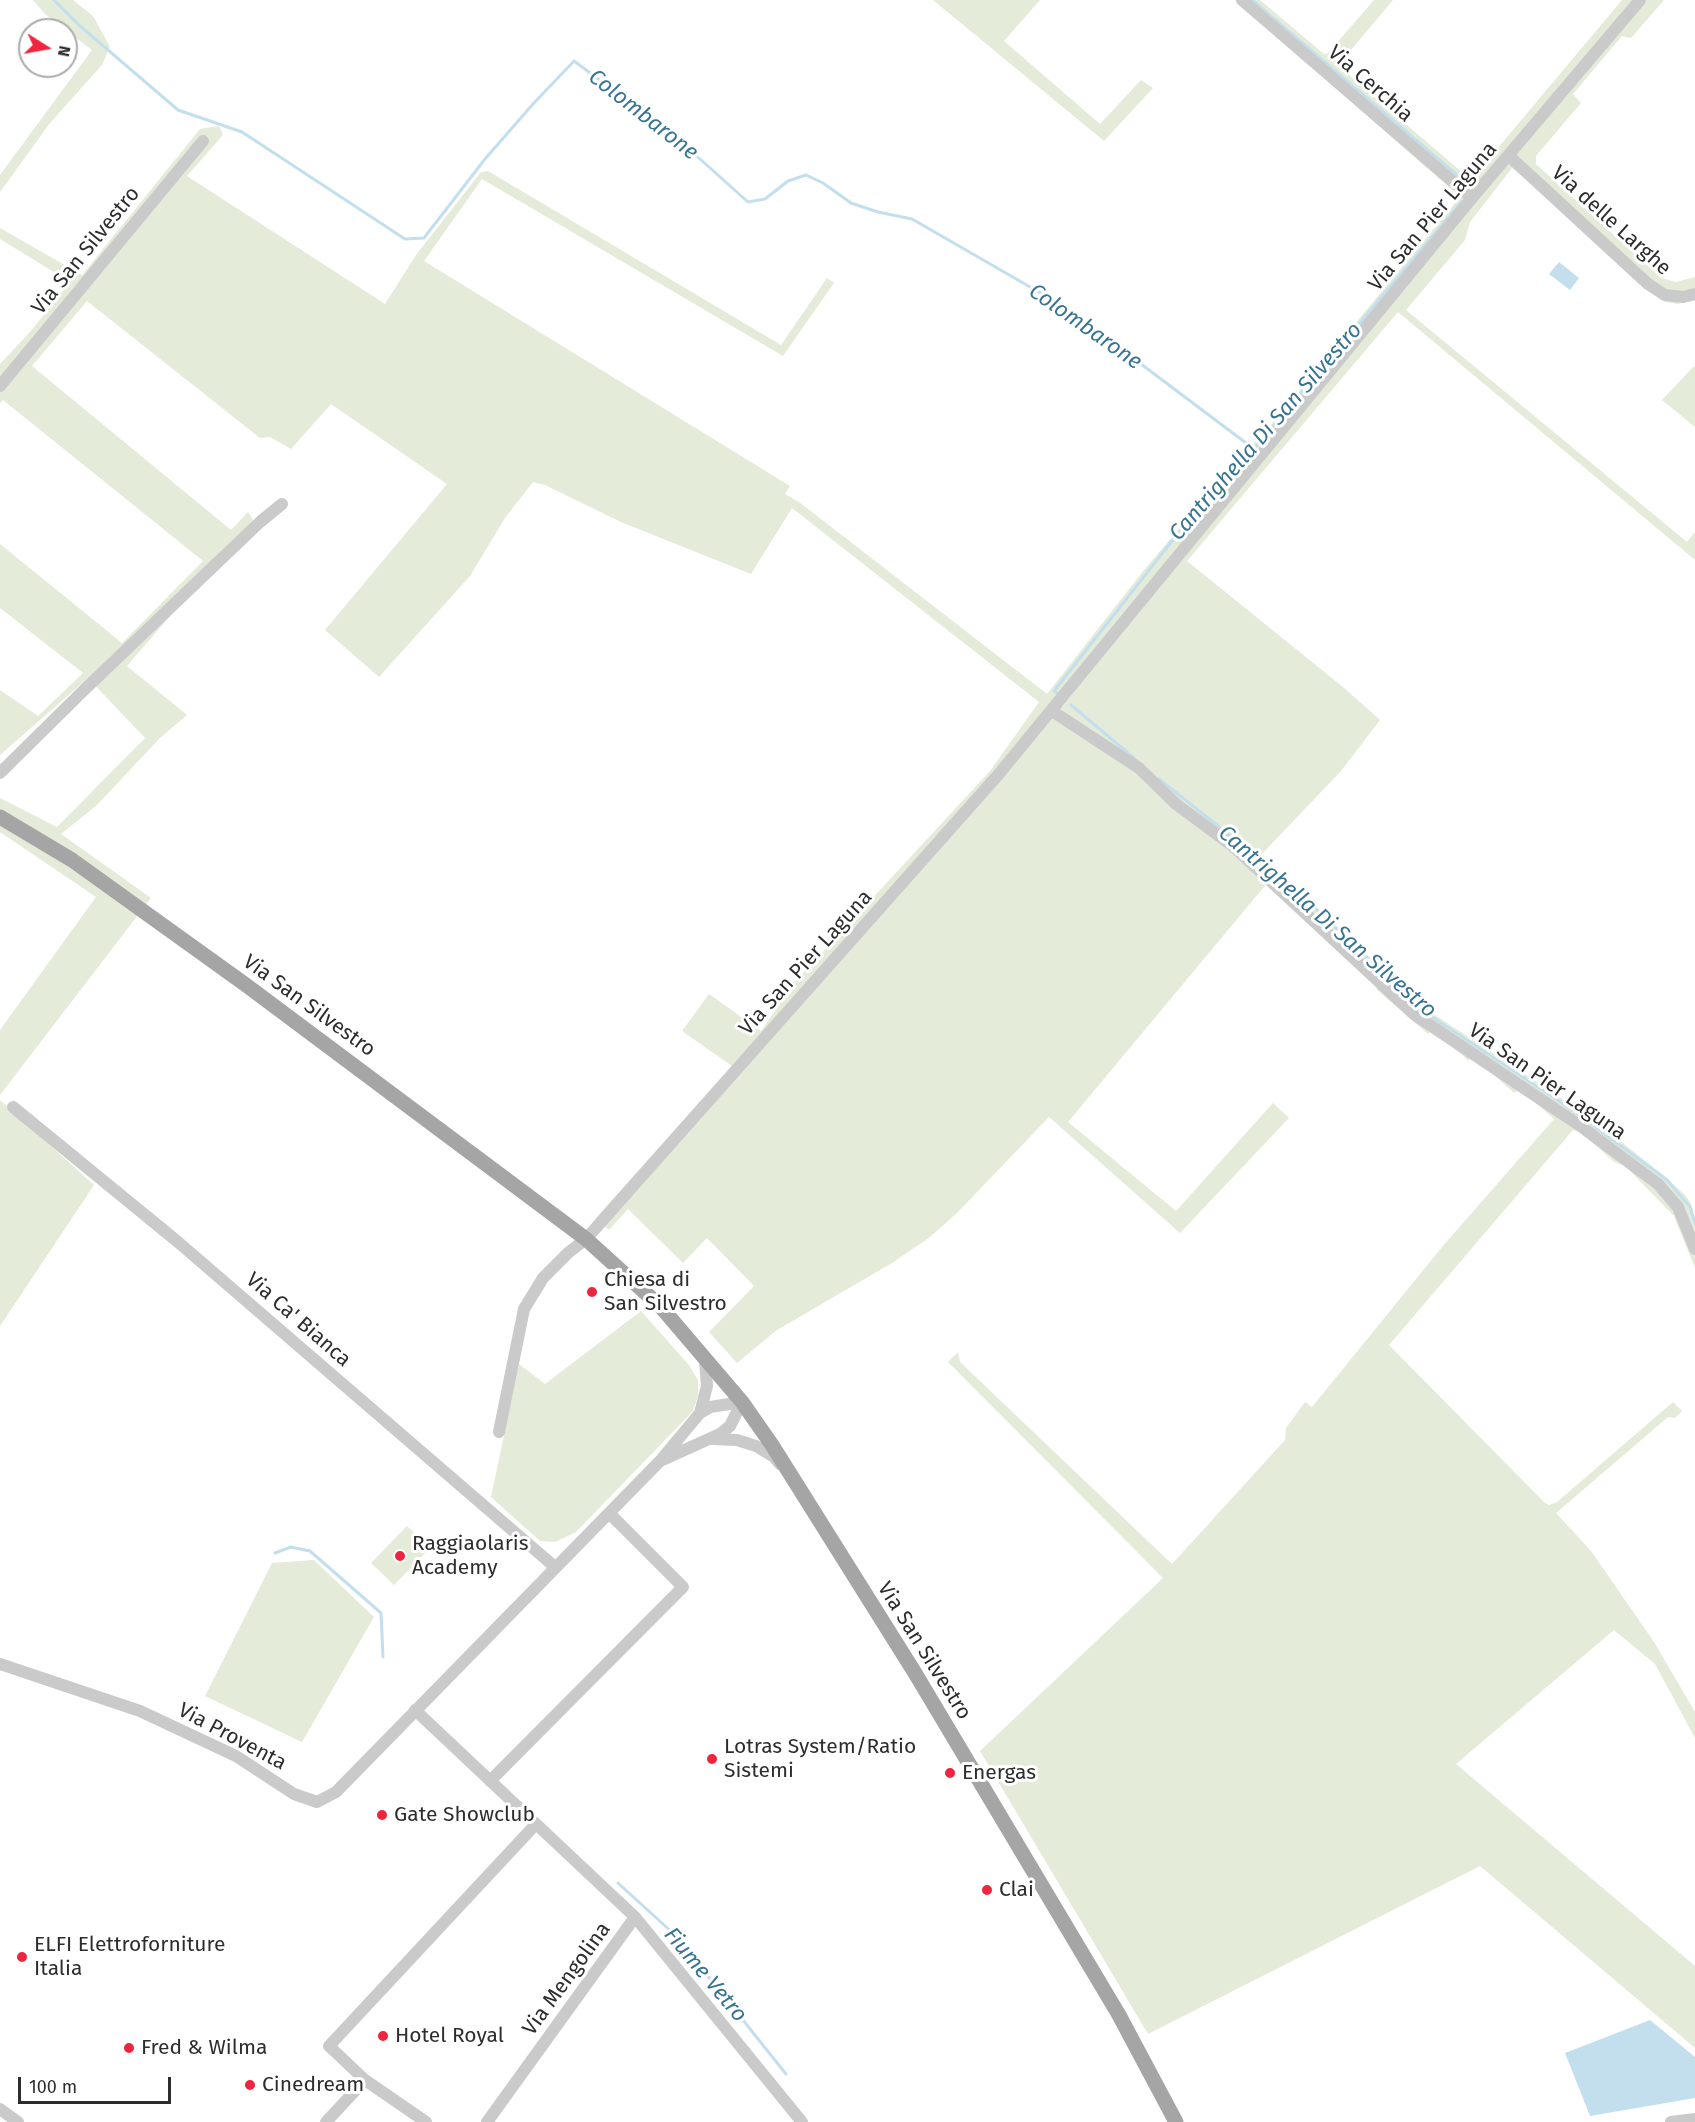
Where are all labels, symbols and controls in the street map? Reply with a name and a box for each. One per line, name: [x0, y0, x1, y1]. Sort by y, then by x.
north arrow: [18, 18, 78, 78]
street label: Via Cerchia: [1322, 40, 1418, 128]
text: N: [54, 44, 75, 58]
water label: Colombarone: [583, 64, 703, 166]
street label: Via San Pier Laguna: [1363, 137, 1503, 297]
street label: Via delle Larghe: [1546, 161, 1676, 281]
street label: Via San Silvestro: [27, 182, 145, 320]
water label: Colombarone: [1023, 278, 1147, 376]
water label: Cantrighella Di San Silvestro: [1164, 318, 1368, 546]
water label: Cantrighella Di San Silvestro: [1213, 820, 1441, 1024]
street label: Via San Pier Laguna: [734, 885, 878, 1041]
street label: Via San Silvestro: [238, 950, 380, 1062]
street label: Via San Pier Laguna: [1463, 1018, 1631, 1146]
street label: Via Ca' Bianca: [240, 1267, 356, 1373]
place label: Chiesa di San Silvestro: [604, 1267, 727, 1317]
marker: Chiesa di San Silvestro: [585, 1285, 599, 1299]
place label: Raggiaolaris Academy: [412, 1531, 528, 1581]
marker: Raggiaolaris Academy: [393, 1549, 407, 1563]
street label: Via San Silvestro: [872, 1578, 976, 1724]
street label: Via Proventa: [174, 1698, 290, 1776]
place label: Lotras System/Ratio Sistemi: [724, 1734, 916, 1784]
marker: Lotras System/Ratio Sistemi: [705, 1752, 719, 1766]
place label: Energas: [962, 1760, 1036, 1786]
marker: Energas: [943, 1766, 957, 1780]
place label: Gate Showclub: [394, 1802, 535, 1828]
marker: Gate Showclub: [375, 1808, 389, 1822]
place label: Clai: [999, 1877, 1034, 1903]
marker: Clai: [980, 1883, 994, 1897]
street label: Via Mengolina: [518, 1918, 616, 2040]
water label: Fiume Vetro: [658, 1922, 752, 2028]
place label: ELFI Elettroforniture Italia: [34, 1932, 225, 1982]
marker: ELFI Elettroforniture Italia: [15, 1950, 29, 1964]
place label: Hotel Royal: [395, 2023, 504, 2049]
marker: Hotel Royal: [376, 2029, 390, 2043]
place label: Fred & Wilma: [141, 2035, 267, 2061]
marker: Fred & Wilma: [122, 2041, 136, 2055]
scale bar: [21, 2065, 174, 2103]
place label: Cinedream: [262, 2072, 364, 2098]
text: 100 m: [29, 2076, 77, 2098]
marker: Cinedream: [243, 2078, 257, 2092]

